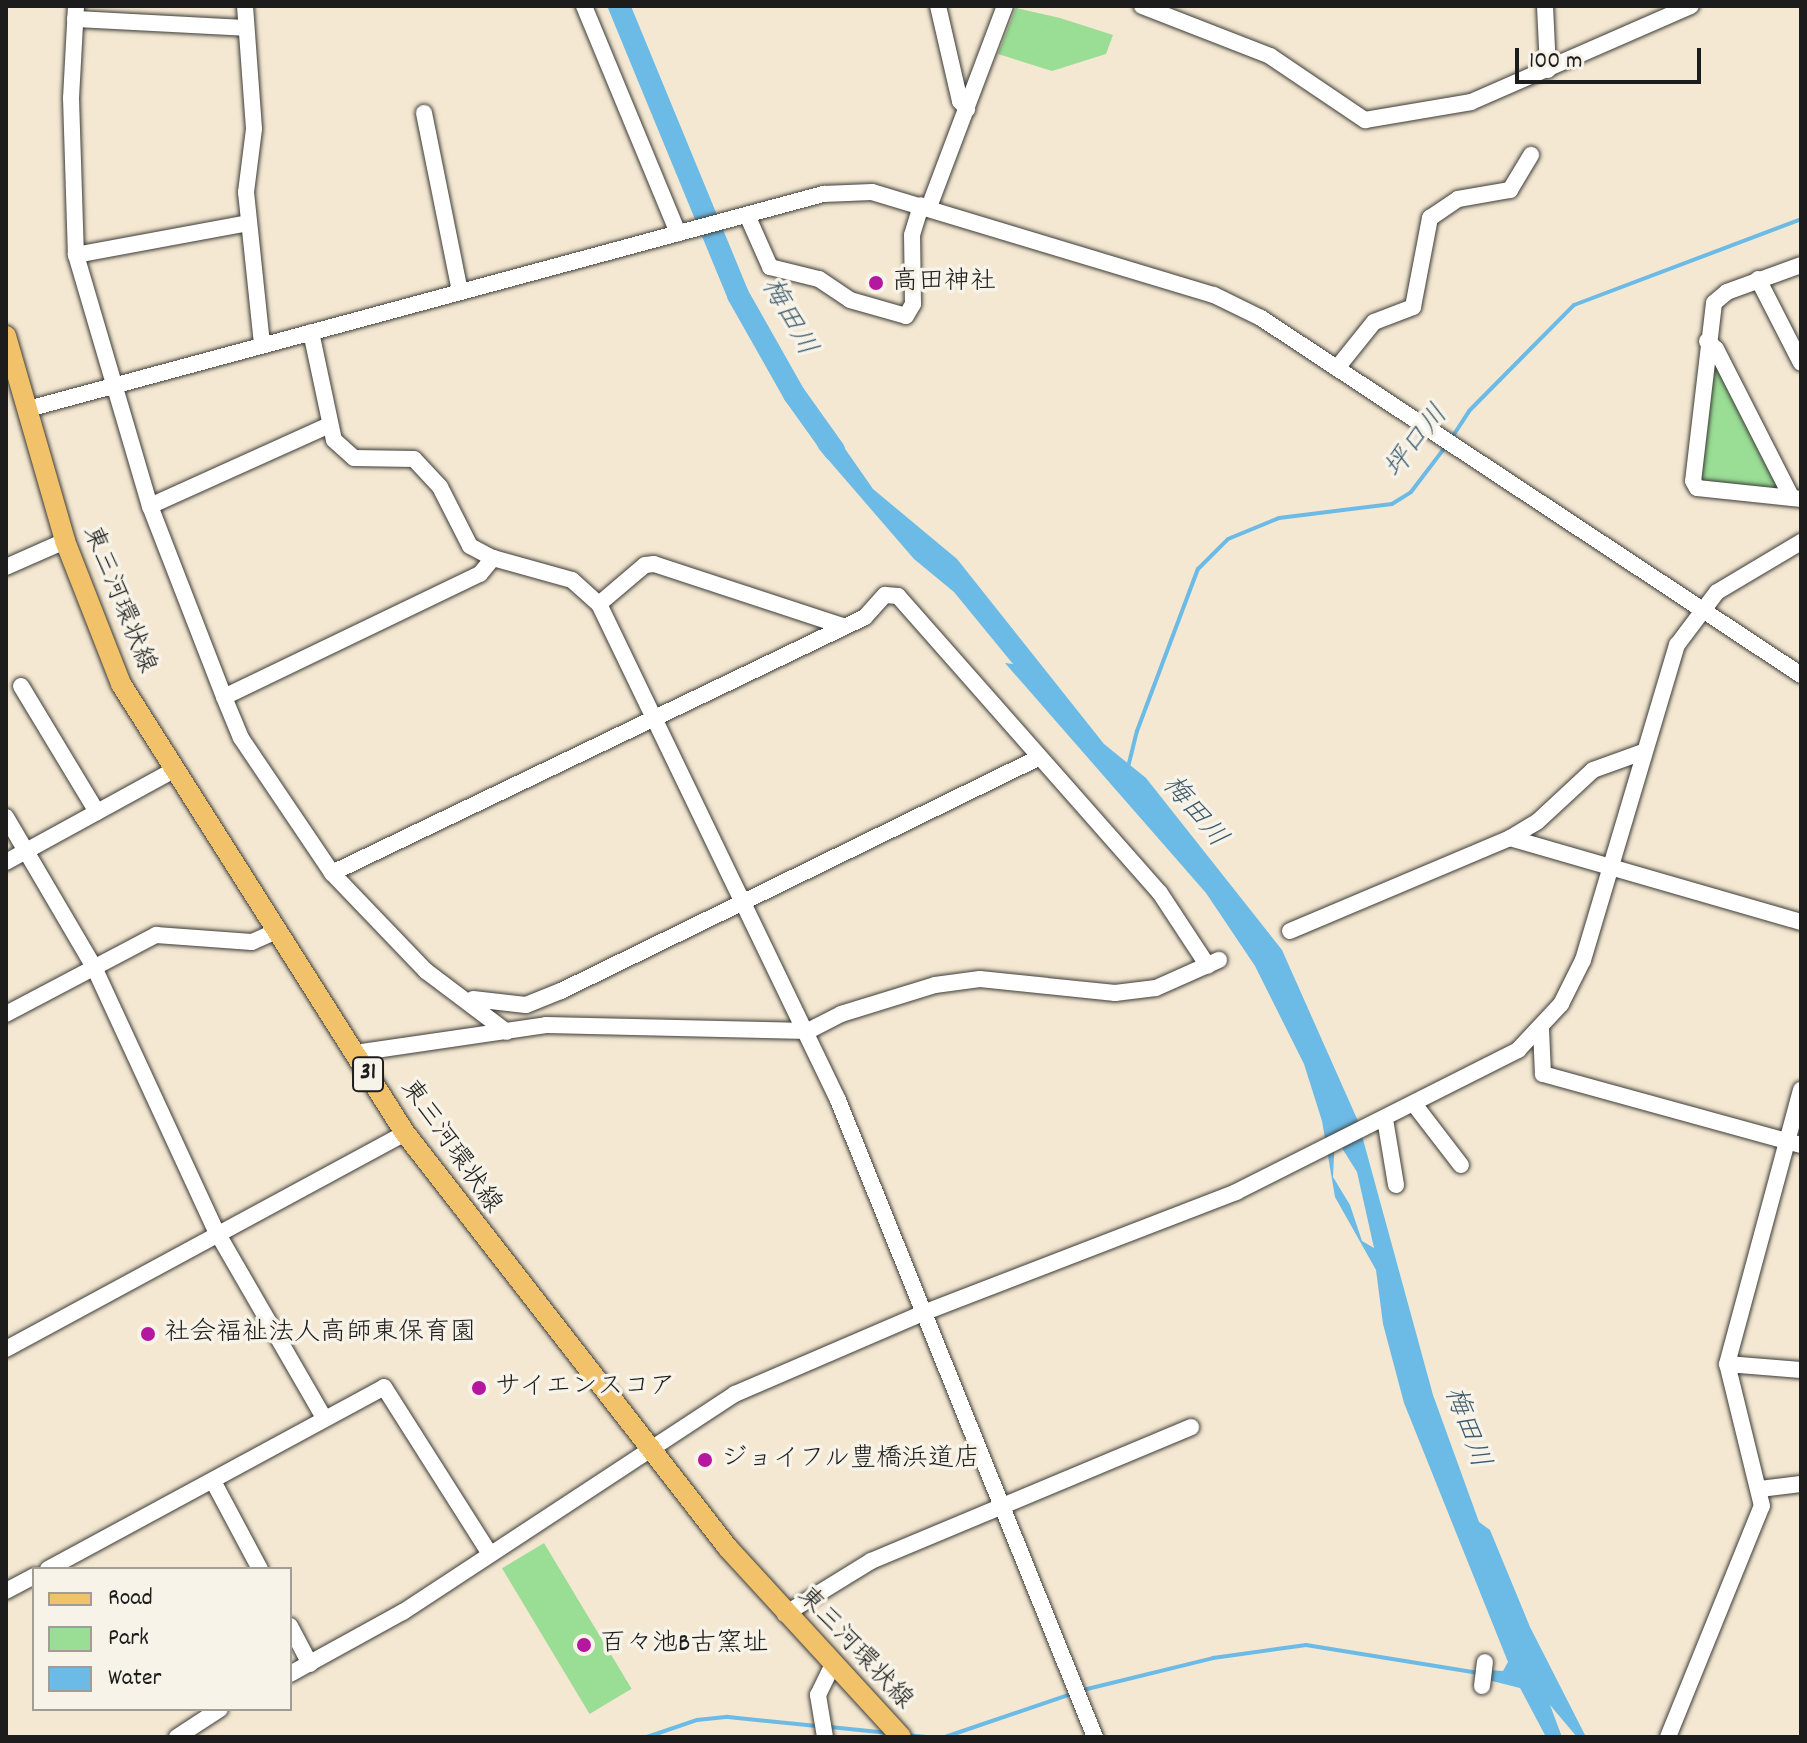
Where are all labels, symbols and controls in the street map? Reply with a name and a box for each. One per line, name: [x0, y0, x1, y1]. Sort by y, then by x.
scale bar: [1519, 32, 1705, 82]
text: 100 m: [1529, 45, 1582, 79]
place label: 高田神社: [892, 267, 996, 299]
water label: 梅田川: [752, 273, 822, 363]
marker: 高田神社: [867, 274, 885, 292]
water label: 坪口川: [1379, 400, 1457, 486]
street label: 東三河環状線: [74, 522, 162, 678]
water label: 梅田川: [1153, 770, 1233, 856]
road number: 31: [352, 1054, 384, 1094]
street label: 東三河環状線: [392, 1074, 508, 1220]
place label: 社会福祉法人高師東保育園: [164, 1318, 476, 1350]
marker: 社会福祉法人高師東保育園: [139, 1325, 157, 1343]
place label: サイエンスコア: [495, 1372, 677, 1404]
marker: サイエンスコア: [470, 1379, 488, 1397]
water label: 梅田川: [1435, 1383, 1495, 1473]
place label: ジョイフル豊橋浜道店: [721, 1444, 981, 1476]
marker: ジョイフル豊橋浜道店: [696, 1451, 714, 1469]
legend: [32, 1567, 292, 1711]
street label: 東三河環状線: [789, 1581, 919, 1717]
text: Road: [108, 1582, 153, 1616]
text: Park: [108, 1622, 149, 1656]
place label: 百々池B古窯址: [600, 1629, 768, 1661]
marker: 百々池B古窯址: [575, 1636, 593, 1654]
text: Water: [108, 1662, 161, 1696]

